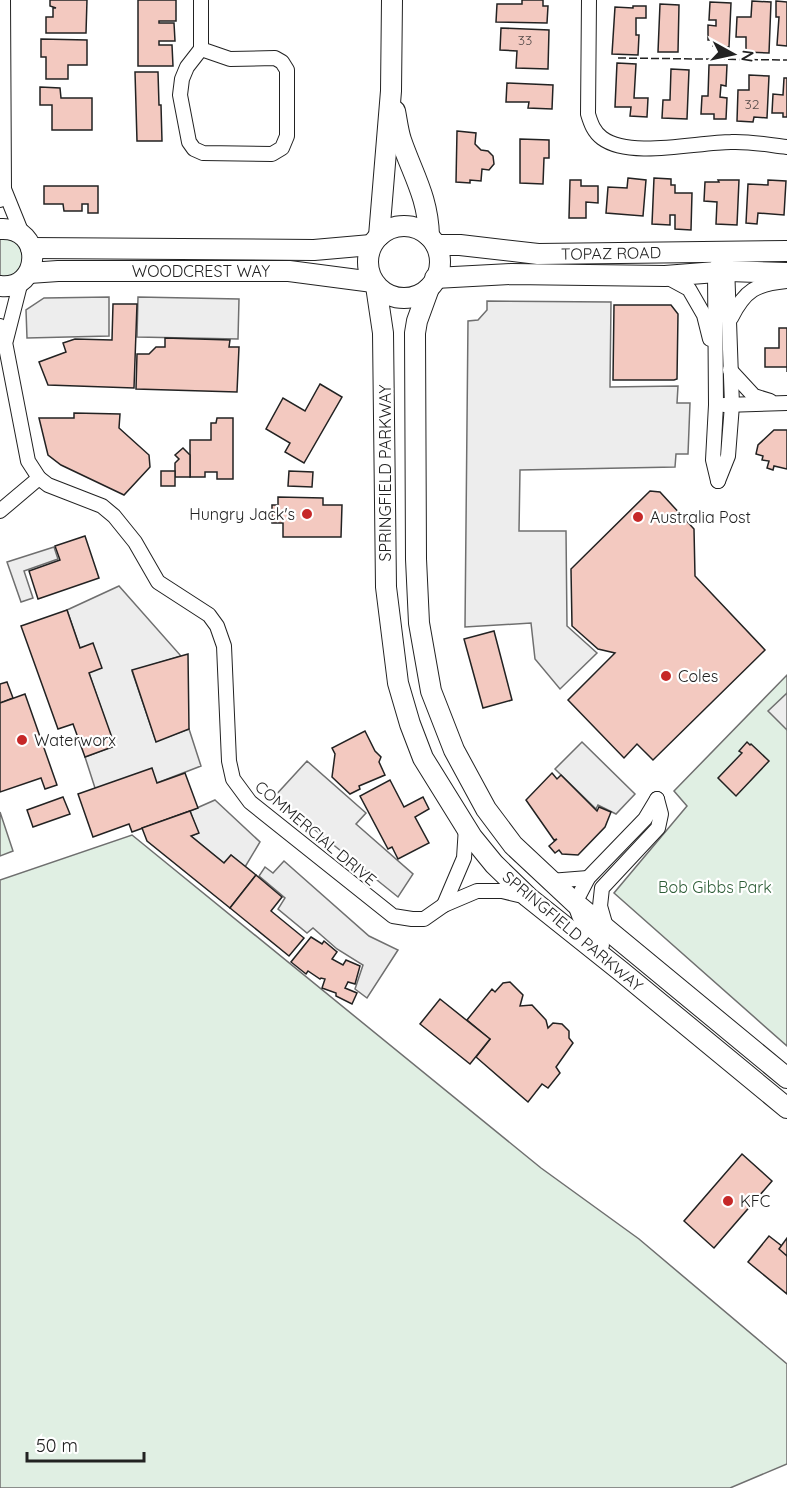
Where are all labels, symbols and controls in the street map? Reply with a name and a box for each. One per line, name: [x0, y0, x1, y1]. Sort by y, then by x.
north arrow: [703, 24, 763, 84]
house number: 33: [518, 31, 532, 49]
text: N: [737, 49, 759, 63]
house number: 32: [744, 95, 760, 113]
street label: TOPAZ ROAD: [561, 242, 661, 264]
street label: WOODCREST WAY: [132, 261, 270, 281]
street label: SPRINGFIELD PARKWAY: [375, 384, 395, 561]
place label: Hungry Jack's: [189, 504, 295, 524]
marker: Hungry Jack's: [300, 507, 314, 521]
place label: Australia Post: [650, 507, 751, 527]
marker: Australia Post: [631, 510, 645, 524]
place label: Coles: [678, 666, 718, 686]
marker: Coles: [659, 669, 673, 683]
place label: Waterworx: [34, 730, 116, 750]
marker: Waterworx: [15, 733, 29, 747]
street label: COMMERCIAL DRIVE: [251, 776, 381, 890]
street label: SPRINGFIELD PARKWAY: [499, 866, 647, 996]
park label: Bob Gibbs Park: [658, 877, 772, 897]
place label: KFC: [740, 1191, 770, 1211]
marker: KFC: [721, 1194, 735, 1208]
scale bar: [27, 1425, 144, 1463]
text: 50 m: [36, 1434, 78, 1457]

